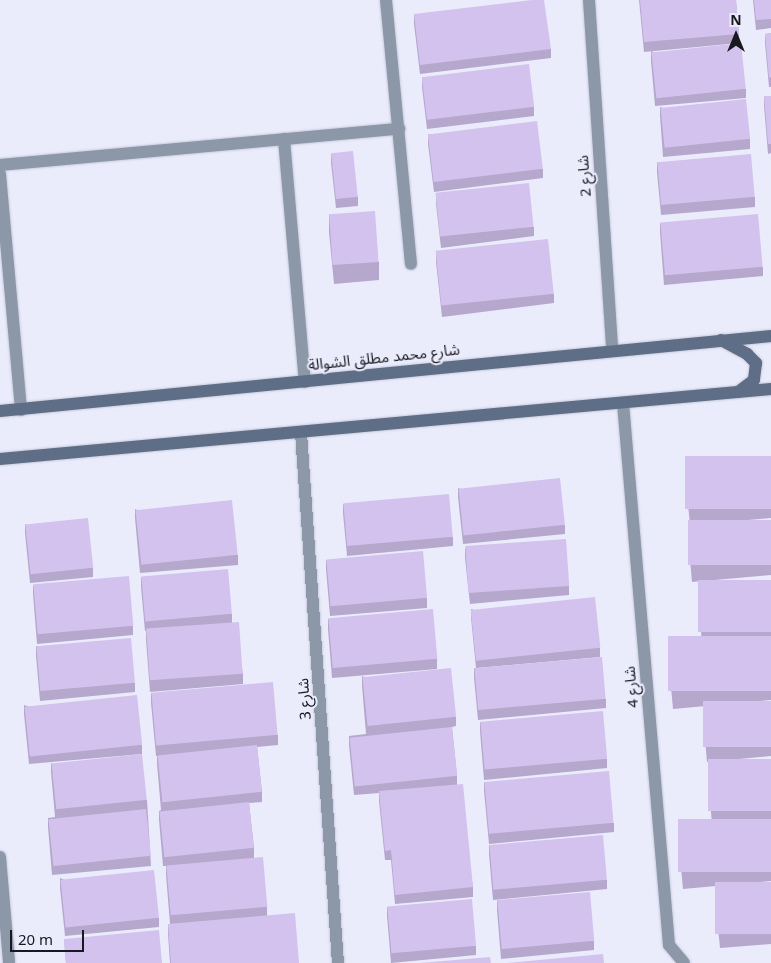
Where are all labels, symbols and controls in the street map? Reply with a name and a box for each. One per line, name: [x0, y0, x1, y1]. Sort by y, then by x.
north arrow: [711, 10, 761, 60]
text: N: [730, 10, 742, 29]
street label: شارع 2: [574, 155, 594, 197]
street label: شارع محمد مطلق الشوالة: [307, 340, 461, 374]
street label: شارع 4: [620, 665, 642, 709]
street label: شارع 3: [294, 678, 314, 720]
scale bar: [12, 920, 86, 952]
text: 20 m: [18, 929, 53, 949]

